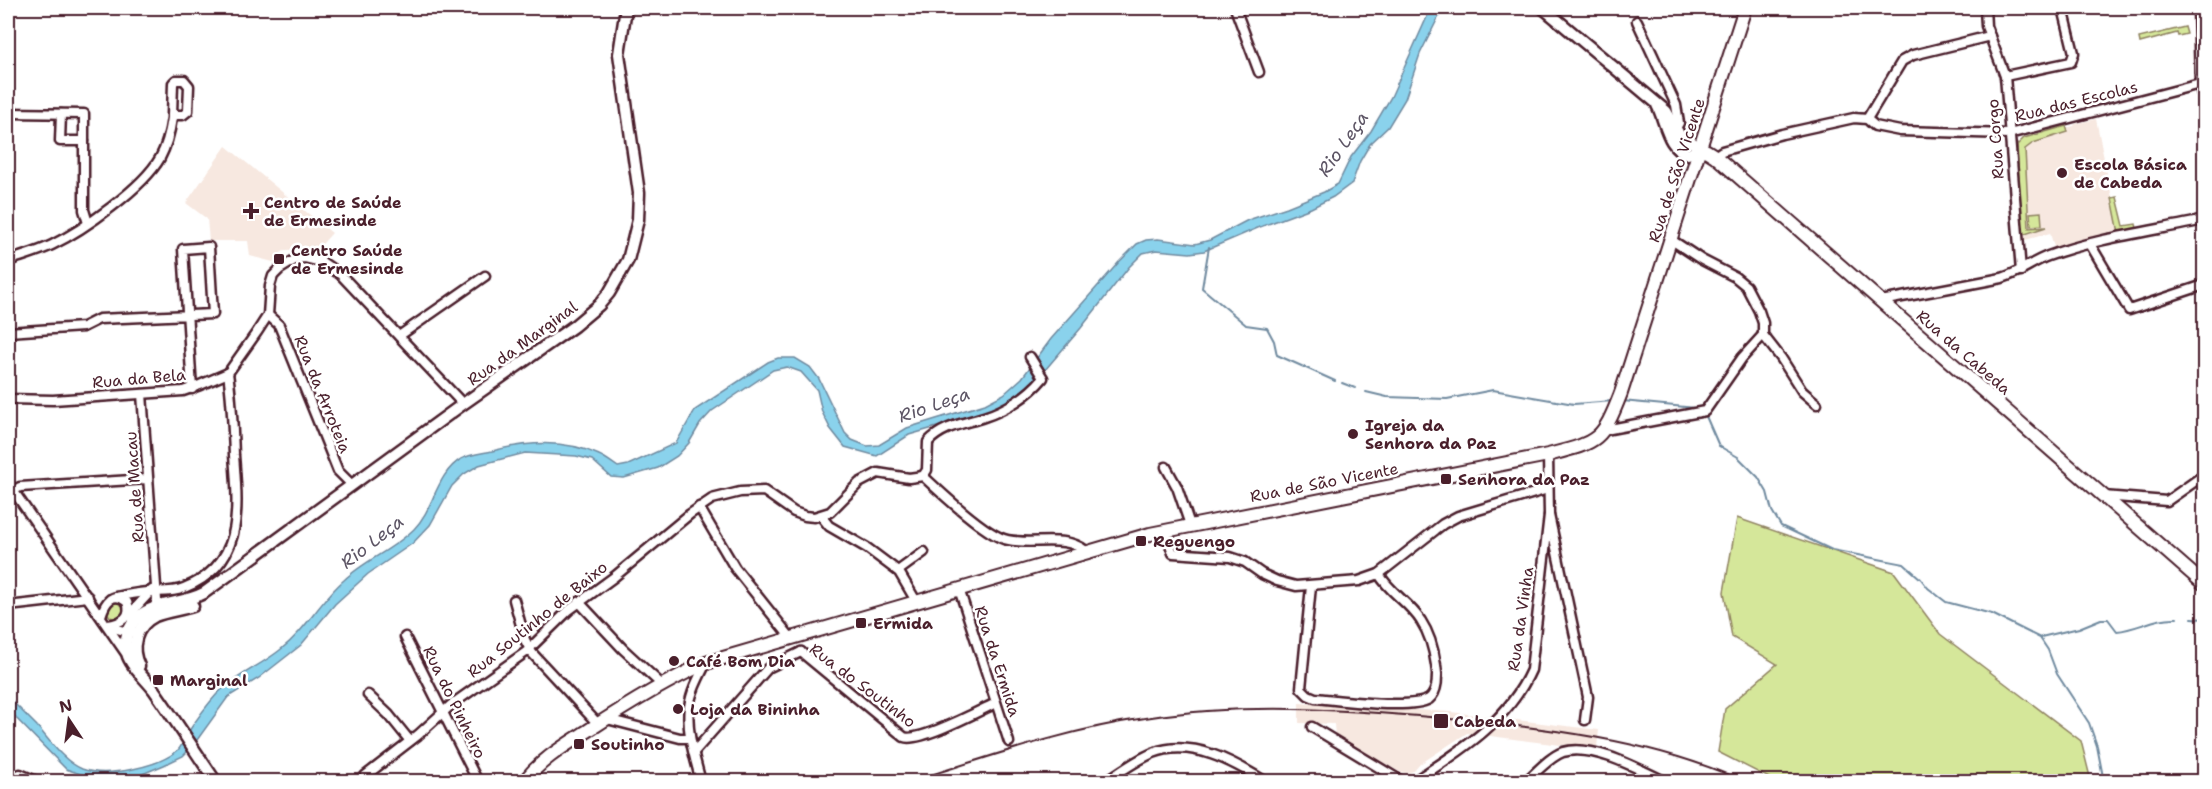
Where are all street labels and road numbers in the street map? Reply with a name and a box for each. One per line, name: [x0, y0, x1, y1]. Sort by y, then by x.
street label: Rua das Escolas: [2012, 76, 2140, 127]
street label: Rua de São Vicente: [1643, 95, 1710, 245]
street label: Rua Corgo: [1982, 98, 2009, 180]
street label: Rua da Marginal: [463, 296, 582, 390]
street label: Rua da Cabeda: [1912, 306, 2015, 399]
street label: Rua da Arroteia: [289, 332, 356, 456]
street label: Rua da Bela: [91, 364, 187, 393]
street label: Rua de Macau: [120, 431, 149, 543]
street label: Rua de São Vicente: [1248, 458, 1400, 507]
street label: Rua Soutinho de Baixo: [463, 556, 612, 682]
street label: Rua da Vinha: [1503, 565, 1538, 673]
street label: Rua da Ermida: [970, 603, 1025, 719]
street label: Rua do Soutinho: [805, 639, 920, 732]
street label: Rua do Pinheiro: [418, 642, 491, 762]

